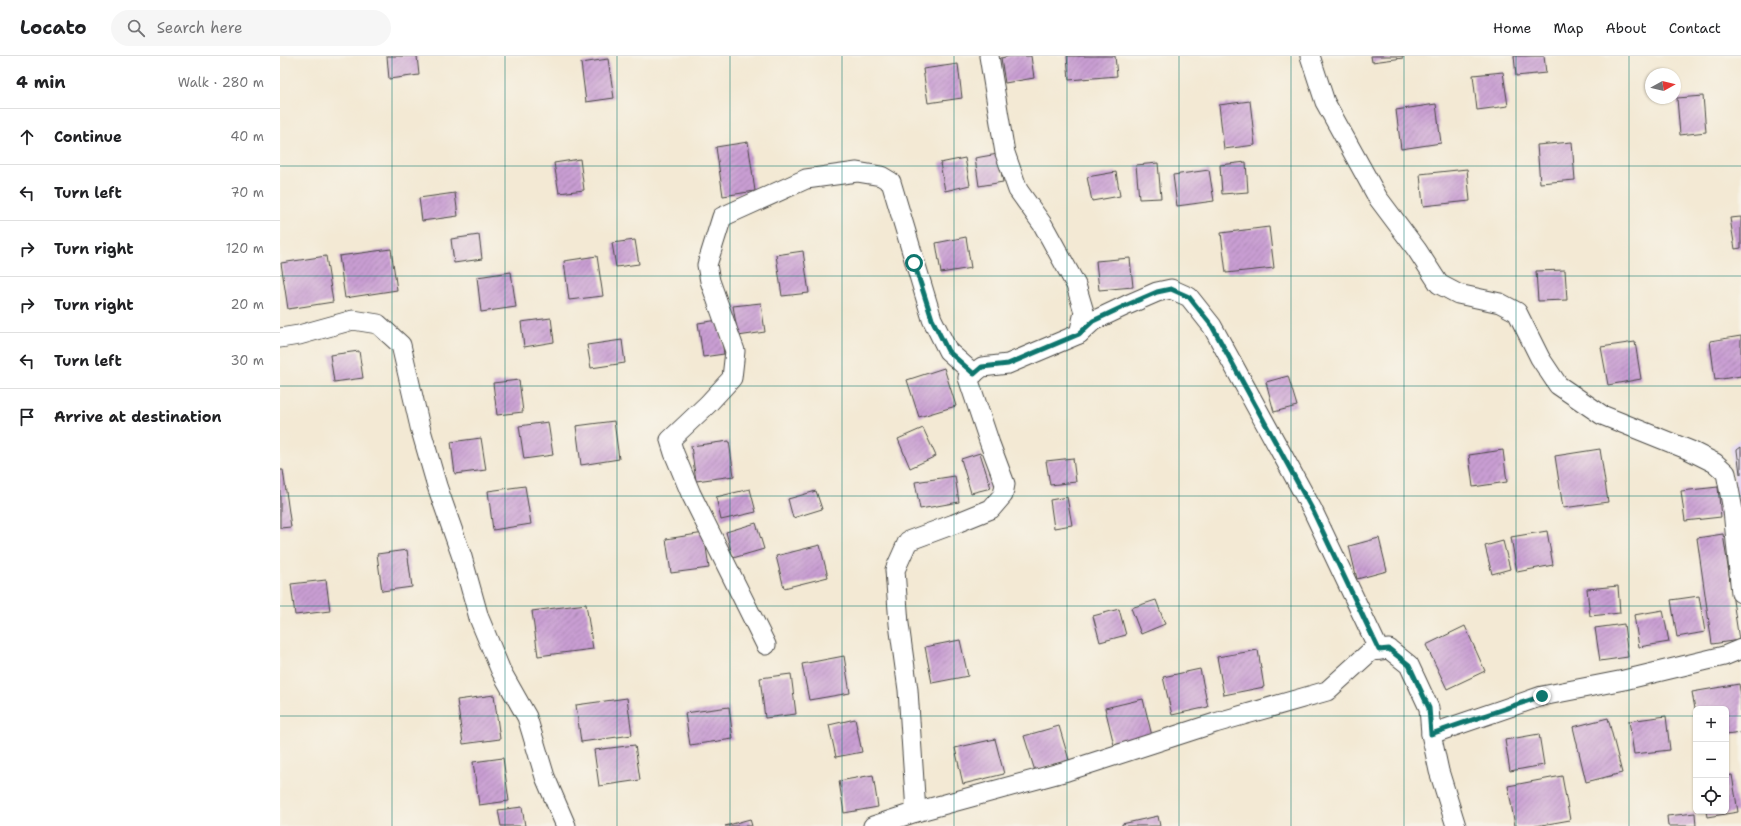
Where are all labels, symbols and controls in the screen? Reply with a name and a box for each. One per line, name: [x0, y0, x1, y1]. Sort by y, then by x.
search box: [111, 10, 391, 46]
text: Locato: [20, 15, 87, 40]
icon: search: [125, 17, 147, 39]
text: Search here: [157, 18, 242, 38]
text: Home: [1493, 19, 1532, 37]
text: Map: [1554, 19, 1584, 37]
text: About: [1606, 19, 1647, 37]
text: Contact: [1669, 19, 1721, 37]
north arrow: [1645, 68, 1681, 104]
text: 4 min: [16, 71, 66, 93]
text: Walk · 280 m: [178, 74, 264, 91]
icon: ahead: [16, 126, 38, 148]
text: Continue: [54, 127, 122, 147]
text: 40 m: [230, 128, 264, 145]
icon: left: [16, 182, 38, 204]
text: Turn left: [54, 183, 122, 203]
text: 70 m: [230, 184, 264, 201]
icon: right: [16, 238, 38, 260]
text: Turn right: [54, 239, 134, 259]
text: 120 m: [226, 240, 264, 257]
route start: [905, 254, 923, 272]
icon: right: [16, 294, 38, 316]
text: Turn right: [54, 295, 134, 315]
text: 20 m: [231, 296, 264, 313]
icon: left: [16, 350, 38, 372]
text: Turn left: [54, 351, 122, 371]
text: 30 m: [230, 352, 264, 369]
icon: arrive: [16, 406, 38, 428]
text: Arrive at destination: [54, 407, 222, 427]
route end: [1533, 687, 1551, 705]
map controls: [1693, 706, 1729, 814]
button: +: [1693, 706, 1729, 742]
button: −: [1693, 742, 1729, 778]
button: locate: [1693, 778, 1729, 814]

